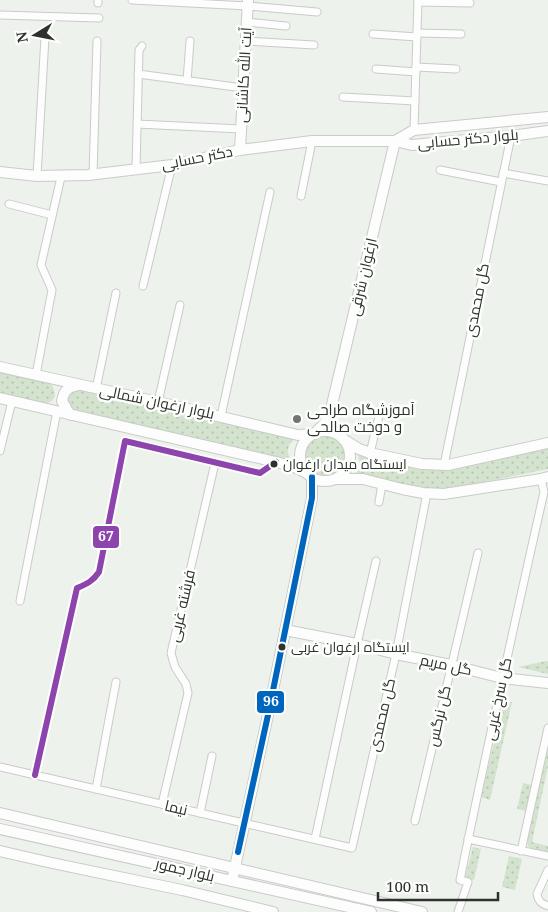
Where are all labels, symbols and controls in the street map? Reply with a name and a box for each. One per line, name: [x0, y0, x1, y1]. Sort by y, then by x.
north arrow: [10, 10, 60, 60]
street label: آیت الله کاشانی: [231, 27, 256, 123]
text: N: [11, 30, 32, 44]
street label: بلوار دکتر حسابی: [416, 124, 519, 153]
street label: دکتر حسابی: [159, 140, 234, 175]
street label: ارغوان شرقی: [343, 236, 382, 318]
street label: گل محمدی: [459, 261, 494, 339]
street label: بلوار ارغوان شمالی: [98, 379, 216, 424]
place label: آموزشگاه طراحی و دوخت صالحی: [307, 399, 415, 437]
marker: آموزشگاه طراحی و دوخت صالحی: [291, 413, 303, 425]
place label: ایستگاه میدان ارغوان: [283, 454, 407, 473]
marker: ایستگاه میدان ارغوان: [269, 459, 279, 469]
line badge: 67: [92, 525, 120, 549]
text: 67: [98, 526, 114, 545]
street label: فرشته غربی: [163, 568, 200, 644]
place label: ایستگاه ارغوان غربی: [291, 637, 410, 656]
marker: ایستگاه ارغوان غربی: [277, 642, 287, 652]
street label: گل مریم: [418, 649, 474, 680]
street label: گل سرخ غربی: [478, 655, 518, 743]
street label: گل محمدی: [363, 676, 400, 754]
street label: گل نرگس: [421, 683, 456, 748]
line badge: 96: [256, 690, 285, 714]
text: 96: [263, 691, 279, 710]
street label: نیما: [163, 795, 190, 819]
street label: بلوار جمور: [153, 852, 217, 886]
scale bar: [378, 870, 498, 902]
text: 100 m: [386, 876, 429, 896]

